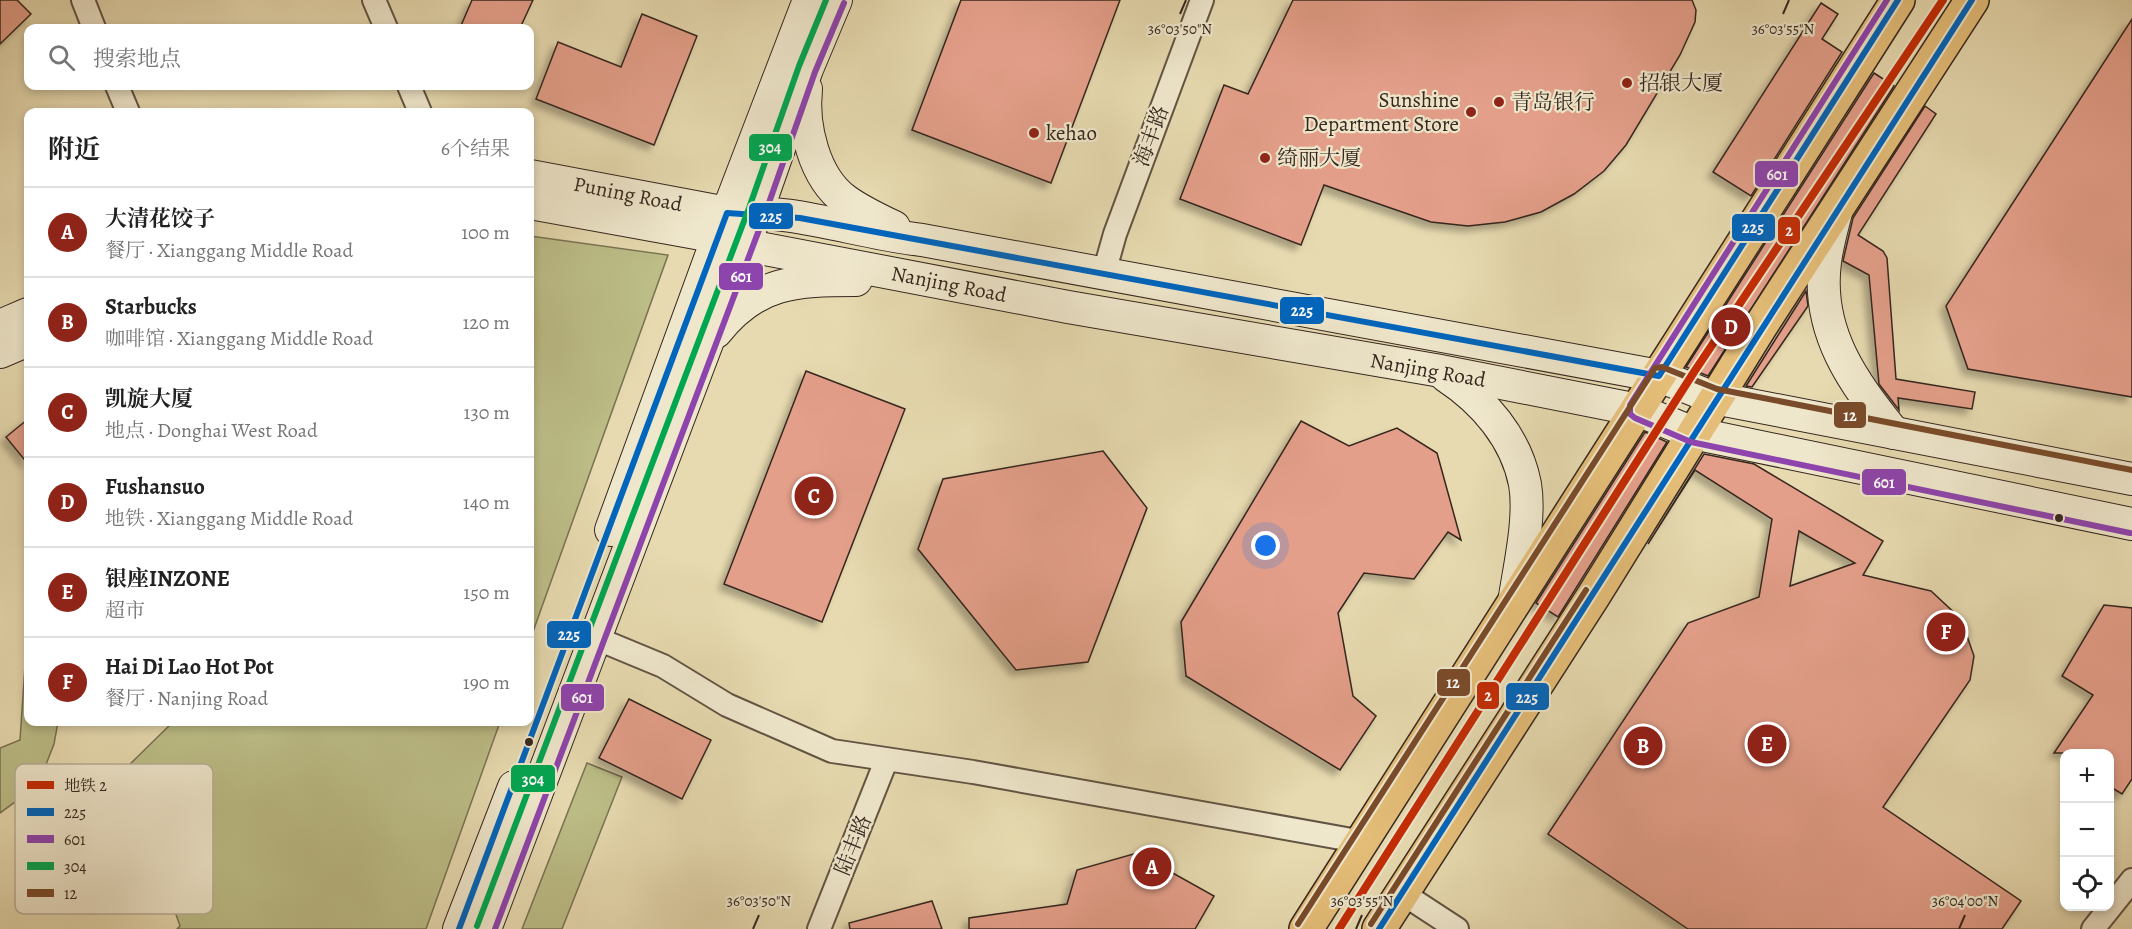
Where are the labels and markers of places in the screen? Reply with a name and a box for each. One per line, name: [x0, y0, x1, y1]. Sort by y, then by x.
place label: 招银大厦: [1639, 69, 1723, 97]
marker: 招银大厦: [1620, 76, 1634, 90]
place label: Sunshine Department Store: [1304, 86, 1459, 138]
place label: 青岛银行: [1511, 88, 1595, 116]
marker: 青岛银行: [1492, 95, 1506, 109]
marker: Sunshine Department Store: [1464, 105, 1478, 119]
place label: kehao: [1046, 119, 1097, 147]
marker: kehao: [1027, 126, 1041, 140]
place label: 绮丽大厦: [1277, 144, 1361, 172]
marker: 绮丽大厦: [1258, 151, 1272, 165]
pin: D: [1712, 304, 1750, 350]
pin: C: [794, 474, 834, 518]
unlabelled marker: [2053, 512, 2065, 524]
pin: F: [1926, 610, 1966, 654]
pin: E: [1748, 722, 1786, 766]
pin: B: [1624, 724, 1662, 768]
unlabelled marker: [523, 736, 535, 748]
pin: A: [1132, 844, 1172, 890]

